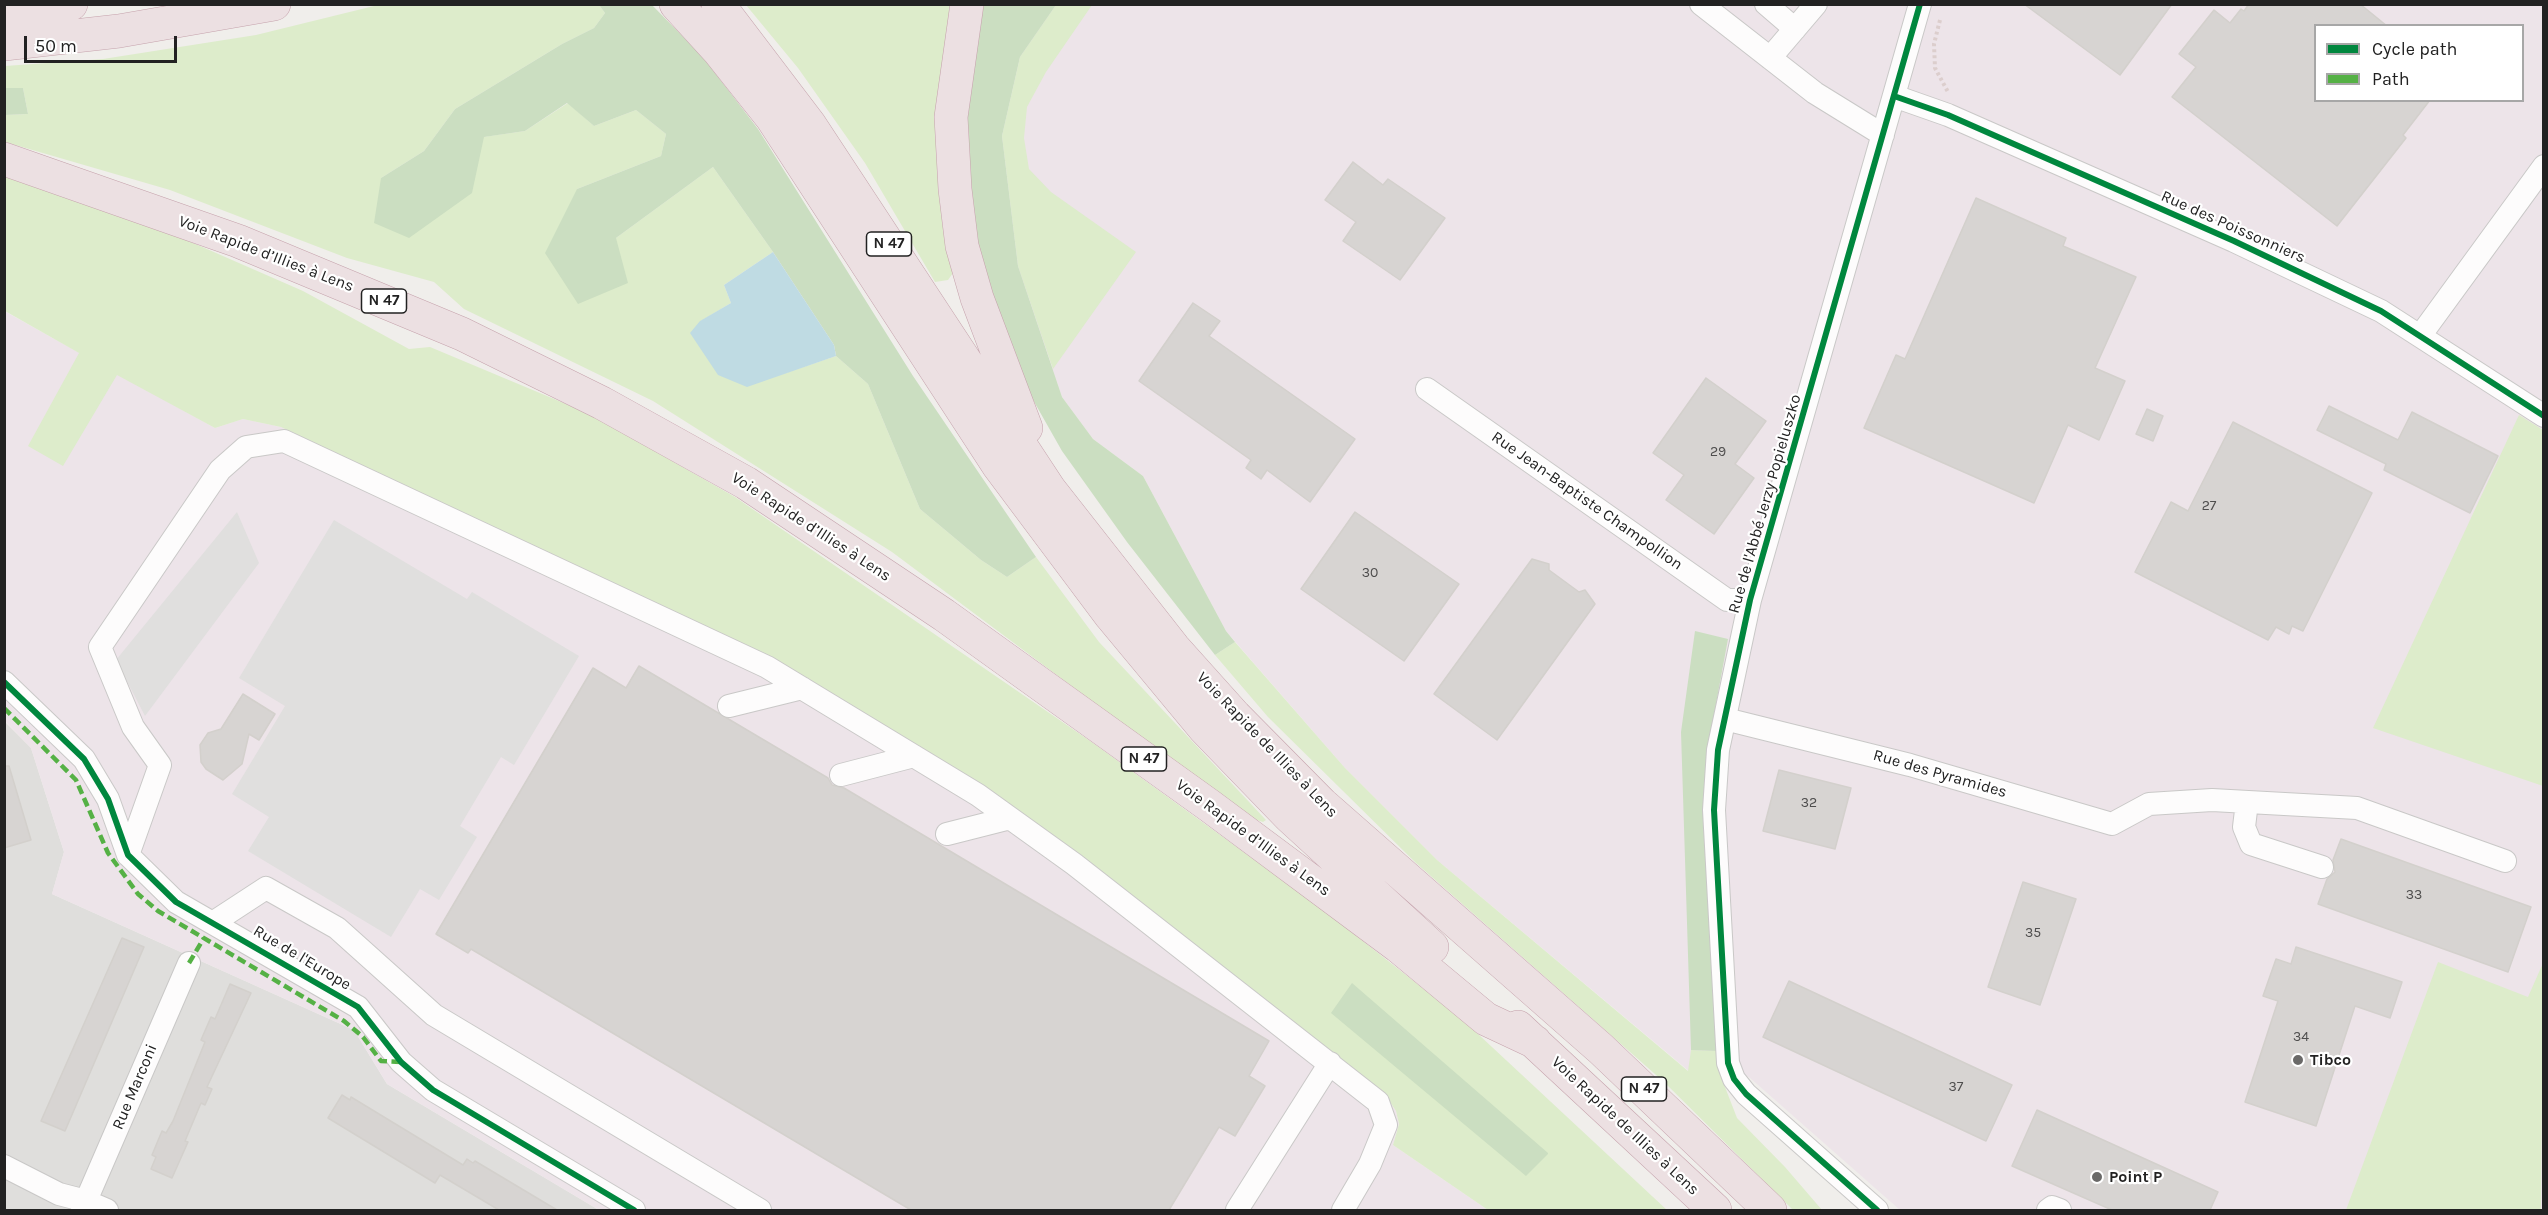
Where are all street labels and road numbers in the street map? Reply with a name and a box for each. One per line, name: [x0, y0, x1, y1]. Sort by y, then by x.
street label: Rue des Poissonniers: [2158, 187, 2308, 267]
street label: Voie Rapide d’Illies à Lens: [176, 212, 356, 296]
road number: N 47: [866, 232, 912, 256]
road number: N 47: [362, 289, 406, 313]
street label: Rue de l'Abbé Jerzy Popieluszko: [1724, 392, 1806, 616]
street label: Rue Jean-Baptiste Champollion: [1488, 427, 1686, 575]
street label: Voie Rapide d’Illies à Lens: [728, 468, 894, 586]
street label: Voie Rapide de Illies à Lens: [1192, 668, 1342, 822]
street label: Rue des Pyramides: [1871, 746, 2009, 802]
road number: N 47: [1122, 747, 1166, 771]
street label: Voie Rapide d’Illies à Lens: [1172, 776, 1334, 900]
street label: Rue de l'Europe: [250, 921, 354, 995]
street label: Rue Marconi: [108, 1041, 162, 1133]
street label: Voie Rapide de Illies à Lens: [1547, 1053, 1703, 1199]
road number: N 47: [1622, 1077, 1666, 1101]

